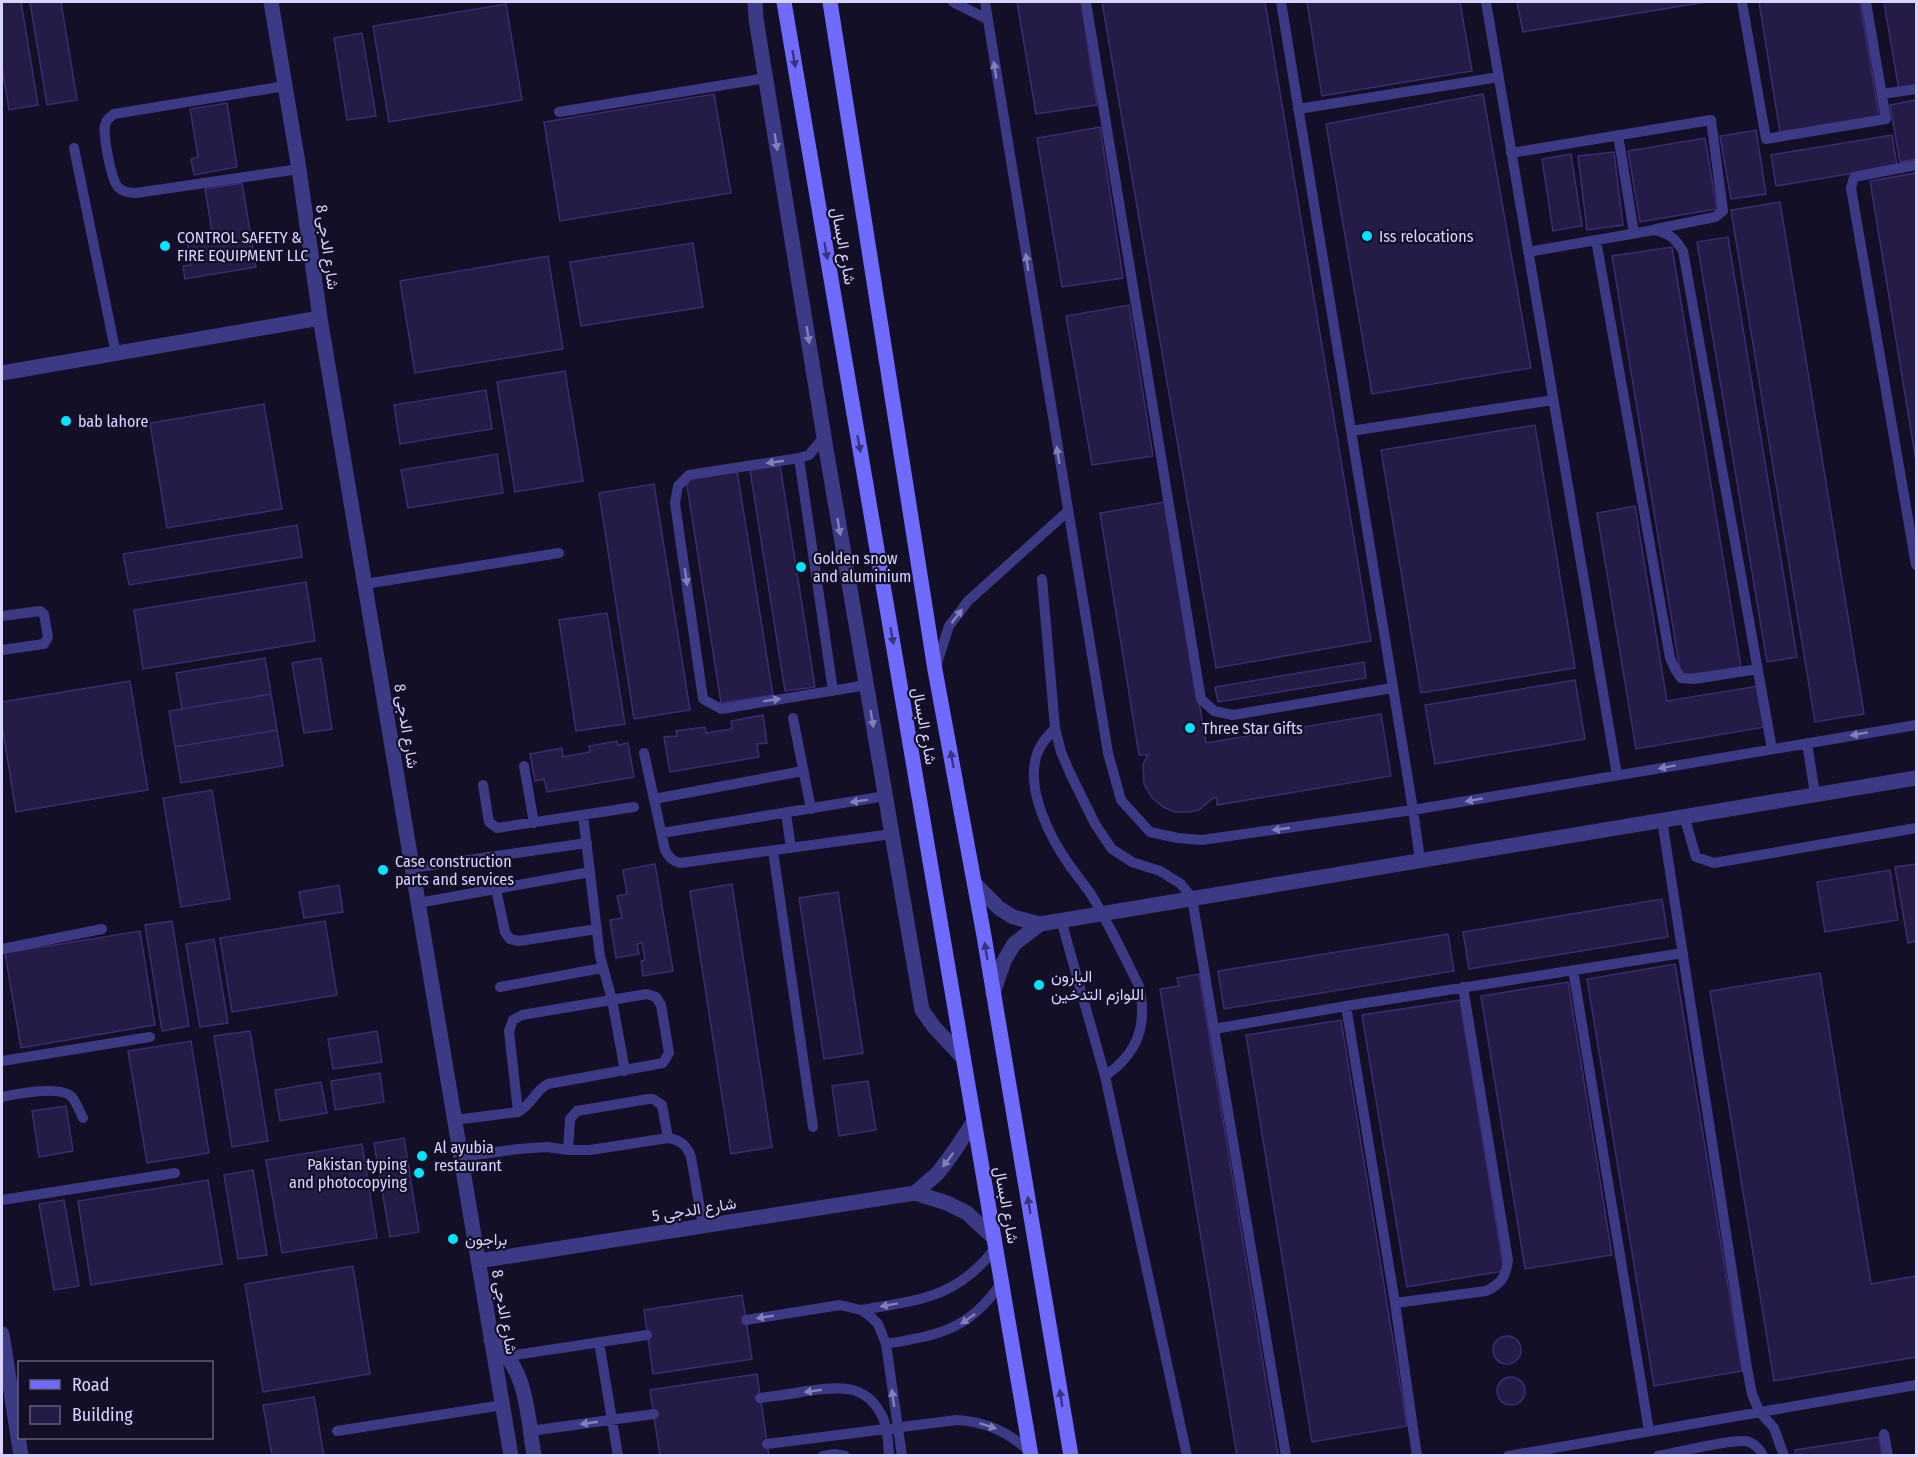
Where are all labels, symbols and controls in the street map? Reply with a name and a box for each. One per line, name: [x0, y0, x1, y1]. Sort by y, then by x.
one-way arrow: [790, 50, 799, 69]
one-way arrow: [991, 60, 1000, 79]
one-way arrow: [772, 133, 781, 152]
street label: شارع الدجى 8: [310, 203, 343, 291]
street label: شارع البسال: [825, 206, 860, 286]
place label: Iss relocations: [1379, 227, 1474, 246]
place label: CONTROL SAFETY & FIRE EQUIPMENT LLC: [177, 228, 308, 265]
marker: Iss relocations: [1360, 229, 1374, 243]
marker: CONTROL SAFETY & FIRE EQUIPMENT LLC: [158, 239, 172, 253]
one-way arrow: [822, 242, 831, 261]
one-way arrow: [1022, 252, 1031, 271]
one-way arrow: [803, 325, 812, 344]
place label: bab lahore: [78, 412, 148, 431]
marker: bab lahore: [59, 414, 73, 428]
one-way arrow: [855, 434, 864, 453]
one-way arrow: [1053, 445, 1062, 464]
one-way arrow: [765, 457, 784, 466]
one-way arrow: [835, 518, 844, 537]
place label: Golden snow and aluminium: [813, 549, 911, 586]
marker: Golden snow and aluminium: [794, 560, 808, 574]
one-way arrow: [681, 568, 690, 587]
one-way arrow: [950, 608, 962, 623]
one-way arrow: [887, 627, 896, 646]
street label: شارع الدجى 8: [388, 682, 423, 770]
street label: شارع البسال: [906, 686, 941, 766]
one-way arrow: [763, 696, 782, 705]
one-way arrow: [868, 710, 877, 729]
place label: Three Star Gifts: [1202, 719, 1303, 738]
marker: Three Star Gifts: [1183, 721, 1197, 735]
one-way arrow: [1849, 730, 1868, 739]
one-way arrow: [947, 749, 956, 768]
one-way arrow: [1657, 763, 1676, 772]
one-way arrow: [1465, 795, 1484, 804]
one-way arrow: [849, 796, 868, 805]
one-way arrow: [1272, 824, 1291, 833]
place label: Case construction parts and services: [395, 852, 514, 889]
marker: Case construction parts and services: [376, 863, 390, 877]
one-way arrow: [982, 941, 991, 960]
place label: البارون اللوازم التدخين: [1051, 967, 1144, 1005]
marker: البارون اللوازم التدخين: [1032, 978, 1046, 992]
place label: Al ayubia restaurant: [434, 1138, 503, 1175]
marker: Al ayubia restaurant: [415, 1149, 429, 1163]
one-way arrow: [942, 1151, 954, 1167]
place label: Pakistan typing and photocopying: [289, 1155, 407, 1192]
street label: شارع البسال: [988, 1165, 1023, 1245]
marker: Pakistan typing and photocopying: [412, 1166, 426, 1180]
street label: شارع الدجى 5: [651, 1193, 738, 1228]
one-way arrow: [1024, 1196, 1033, 1215]
place label: براجون: [465, 1230, 507, 1250]
marker: براجون: [446, 1232, 460, 1246]
street label: شارع الدجى 8: [486, 1268, 521, 1356]
one-way arrow: [879, 1301, 898, 1310]
one-way arrow: [756, 1312, 775, 1321]
one-way arrow: [960, 1313, 976, 1325]
legend: [18, 1361, 213, 1439]
text: Road: [72, 1374, 109, 1396]
one-way arrow: [803, 1386, 822, 1395]
one-way arrow: [889, 1388, 898, 1407]
one-way arrow: [1056, 1388, 1065, 1407]
text: Building: [72, 1404, 133, 1426]
one-way arrow: [580, 1418, 599, 1427]
one-way arrow: [979, 1421, 997, 1431]

